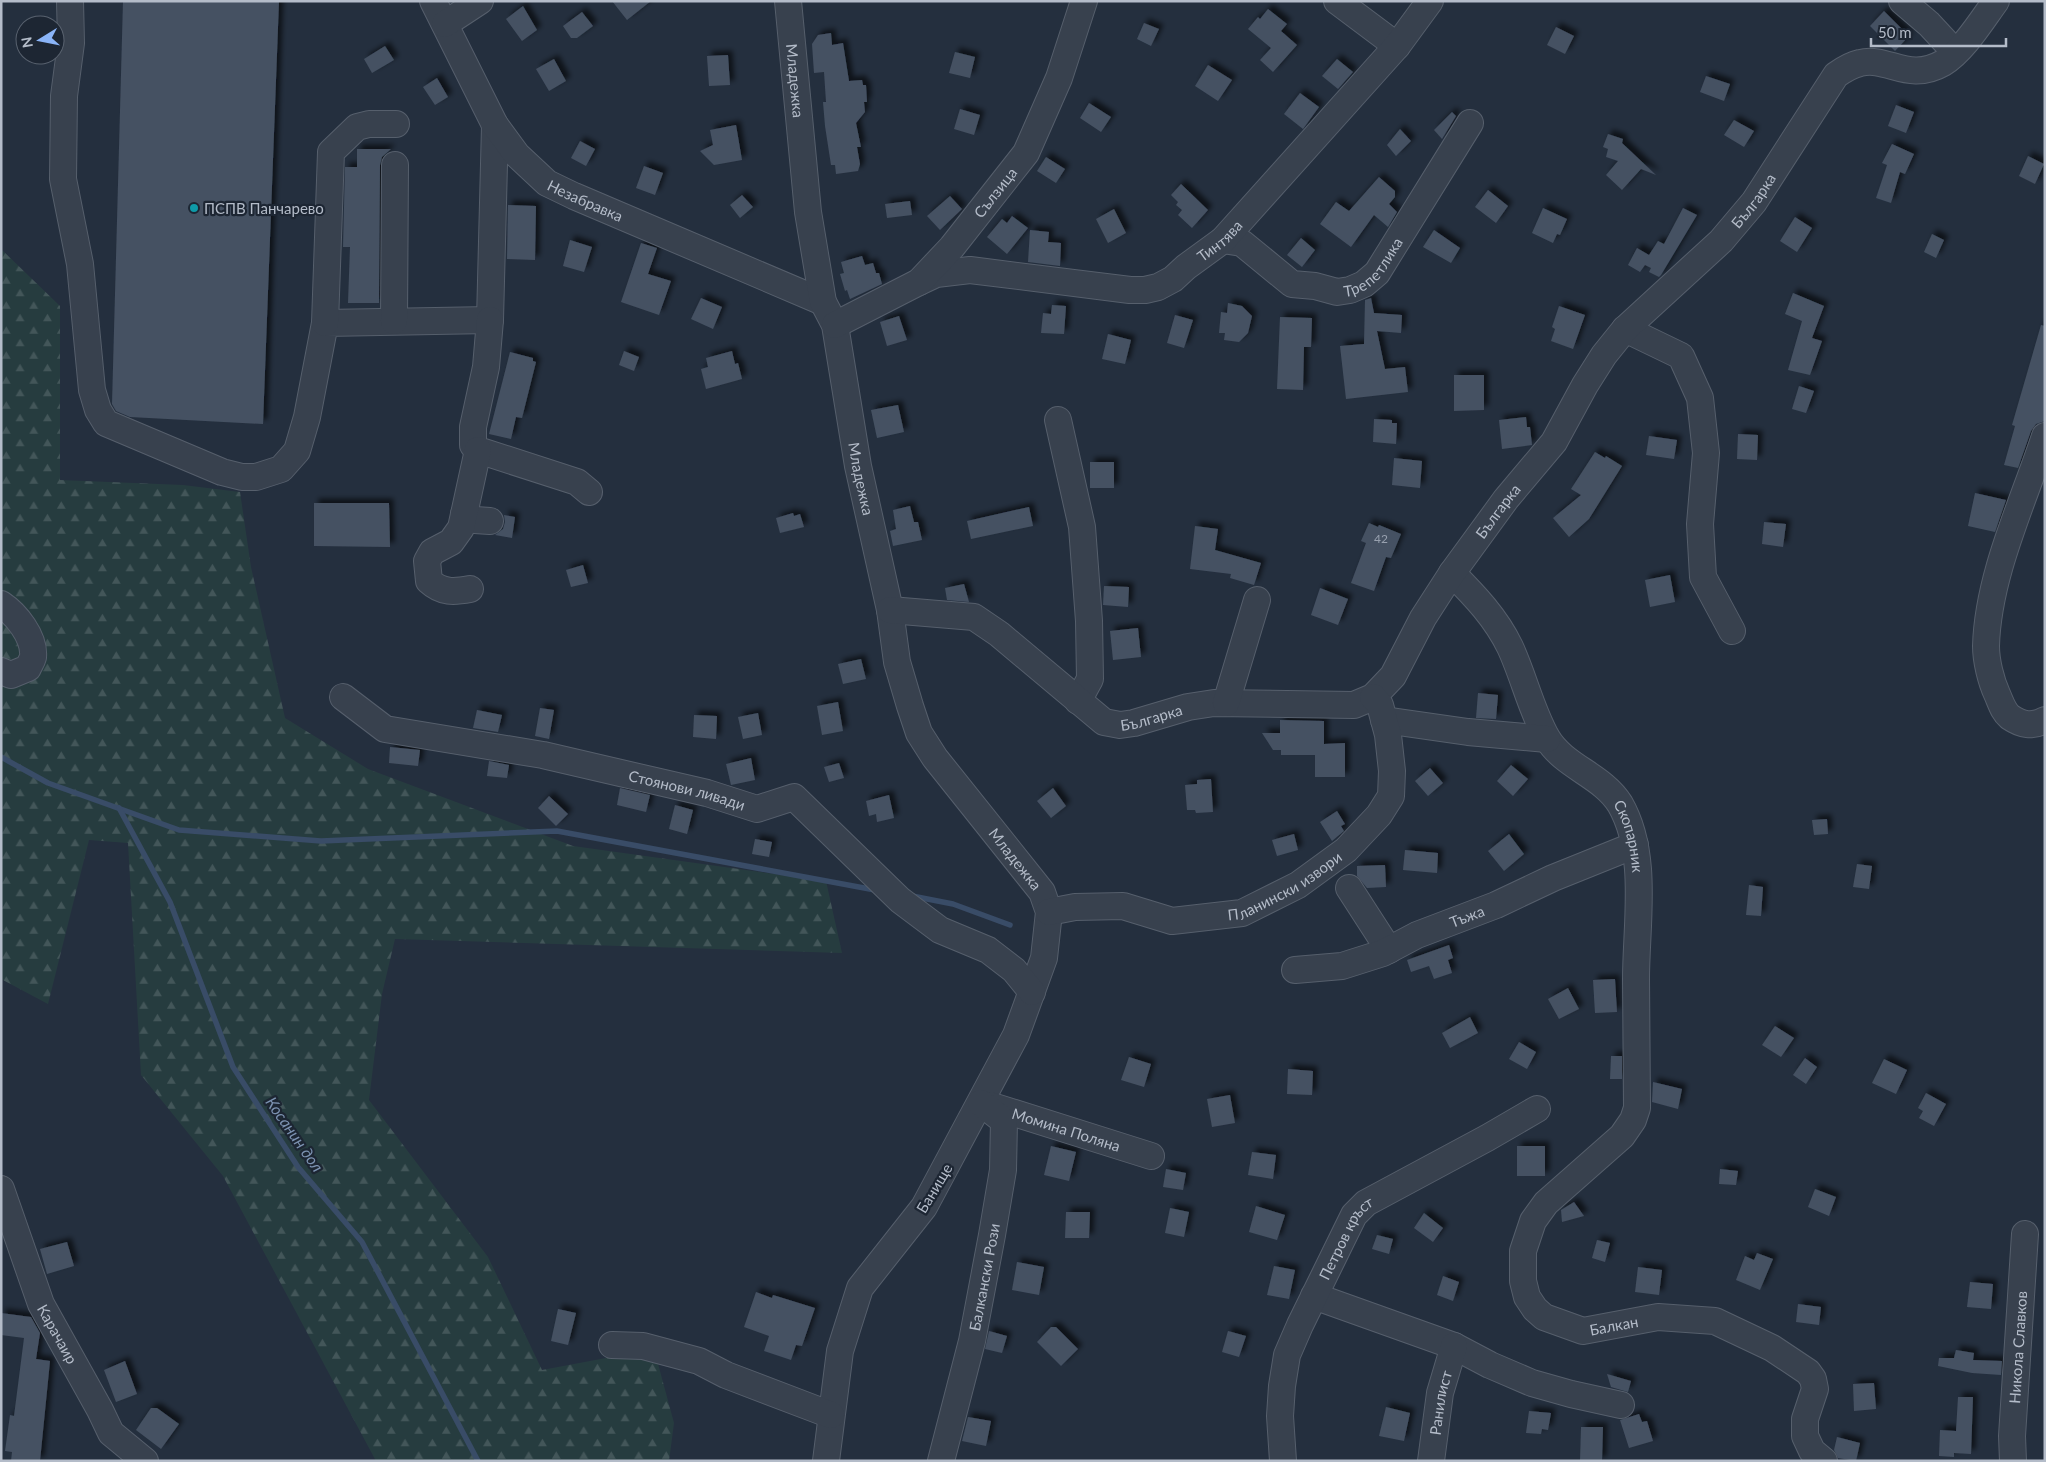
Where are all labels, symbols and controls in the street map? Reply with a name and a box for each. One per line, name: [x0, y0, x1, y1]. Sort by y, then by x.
north arrow: [15, 15, 65, 65]
scale bar: [1871, 15, 2006, 47]
text: 50 m: [1878, 23, 1912, 41]
text: N: [17, 36, 36, 49]
street label: Младежка: [783, 43, 808, 118]
street label: Сълзица: [970, 164, 1020, 221]
street label: Българка: [1727, 170, 1779, 232]
street label: Незабравка: [545, 176, 626, 225]
place label: ПСПВ Панчарево: [204, 199, 324, 217]
marker: ПСПВ Панчарево: [188, 202, 200, 214]
street label: Тинтява: [1193, 216, 1246, 265]
street label: Трепетлика: [1342, 234, 1406, 300]
street label: Младежка: [845, 441, 878, 517]
street label: Българка: [1471, 480, 1524, 542]
house number: 42: [1374, 531, 1388, 546]
street label: Българка: [1119, 700, 1184, 734]
street label: Стоянови ливади: [627, 766, 748, 814]
street label: Скопарник: [1610, 796, 1647, 874]
street label: Младежка: [985, 824, 1046, 893]
street label: Планински извори: [1227, 847, 1345, 924]
street label: Тъжа: [1447, 901, 1487, 931]
water label: Косанин дол: [262, 1093, 328, 1175]
street label: Момина Поляна: [1010, 1104, 1123, 1155]
street label: Банище: [912, 1160, 956, 1216]
street label: Петров кръст: [1315, 1192, 1376, 1283]
street label: Балкански Рози: [965, 1222, 1003, 1332]
street label: Никола Славков: [2005, 1290, 2030, 1404]
street label: Карачаир: [34, 1301, 81, 1367]
street label: Балкан: [1588, 1312, 1640, 1339]
street label: Ранилист: [1426, 1368, 1455, 1436]

